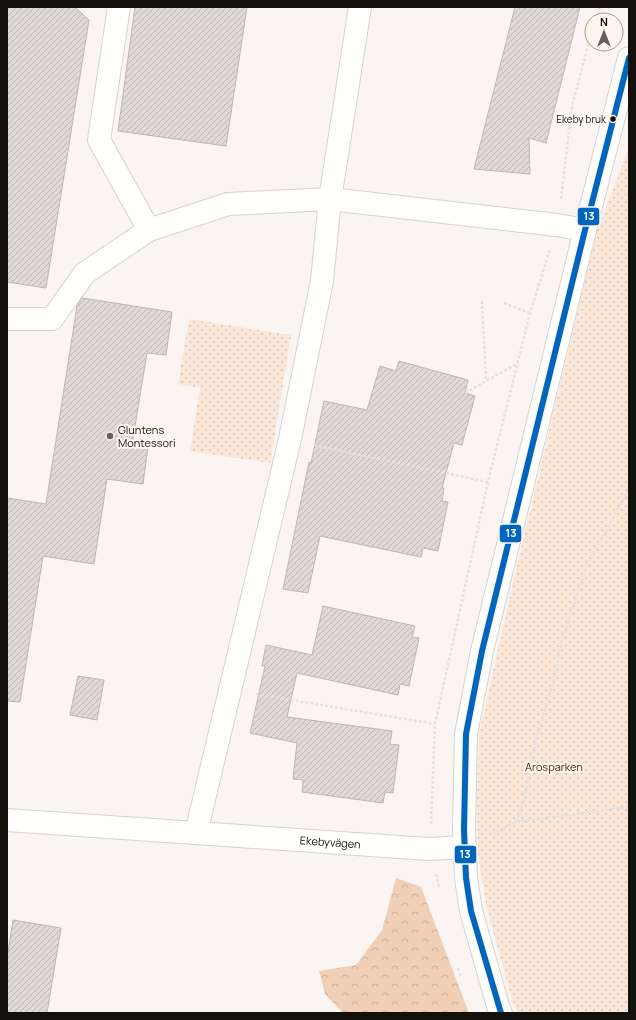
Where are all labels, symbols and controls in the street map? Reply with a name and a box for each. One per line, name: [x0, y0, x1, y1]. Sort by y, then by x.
north arrow: [584, 12, 624, 52]
text: N: [600, 14, 608, 29]
place label: Ekeby bruk: [556, 112, 607, 126]
marker: Ekeby bruk: [608, 114, 618, 124]
line badge: 13: [577, 207, 600, 226]
text: 13: [583, 208, 595, 223]
place label: Gluntens Montessori: [118, 422, 176, 450]
marker: Gluntens Montessori: [105, 431, 115, 441]
line badge: 13: [499, 524, 522, 543]
text: 13: [505, 525, 517, 540]
park label: Arosparken: [525, 759, 583, 774]
street label: Ekebyvägen: [299, 832, 361, 851]
line badge: 13: [454, 845, 477, 864]
text: 13: [459, 846, 471, 861]

